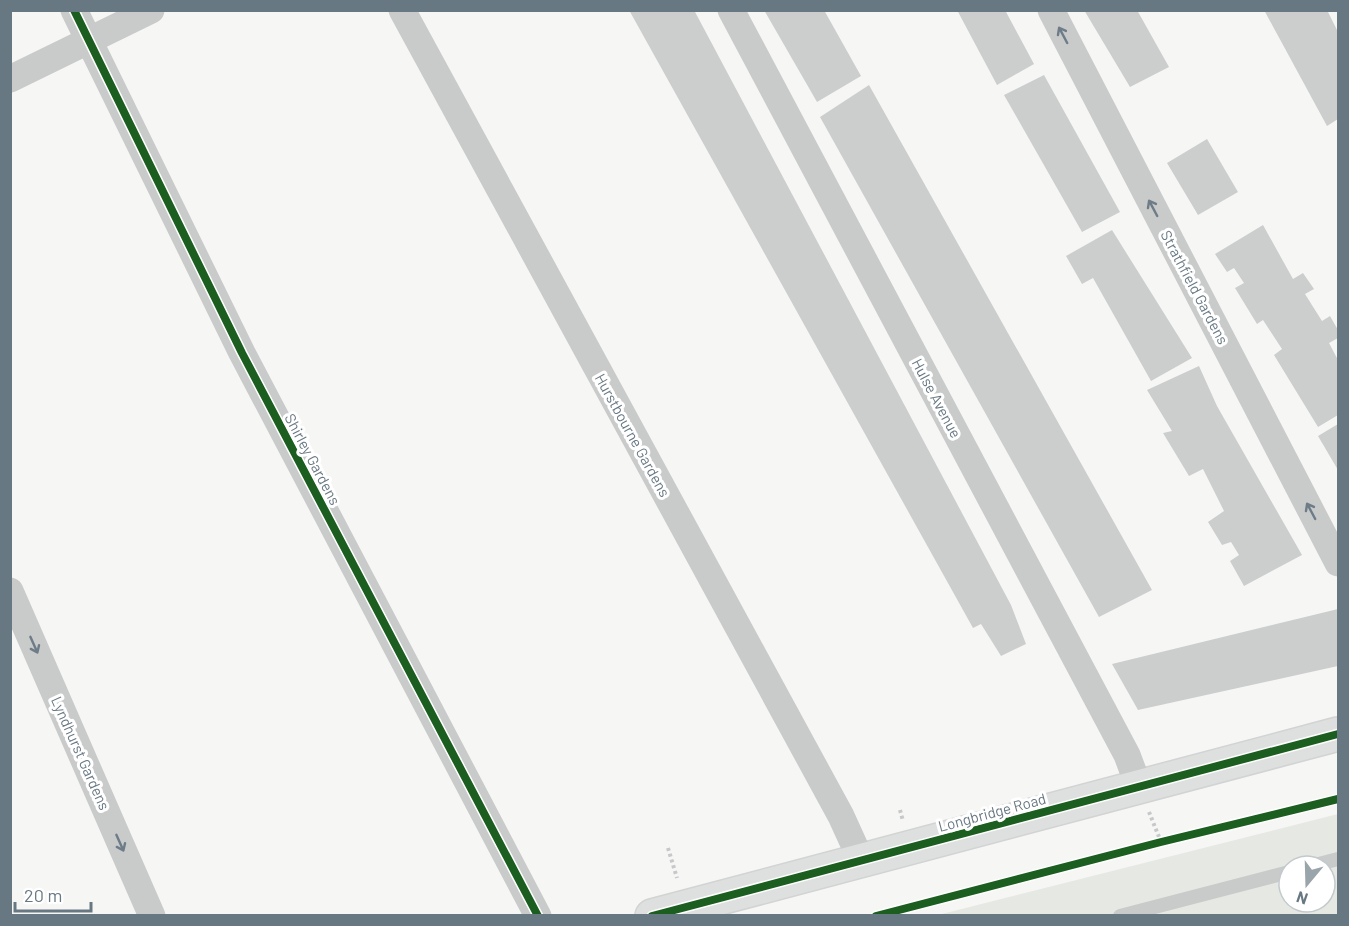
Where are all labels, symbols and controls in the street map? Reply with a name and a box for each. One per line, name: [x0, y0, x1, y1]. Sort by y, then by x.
one-way arrow: [1057, 26, 1068, 44]
one-way arrow: [1147, 199, 1159, 217]
street label: Strathfield Gardens: [1157, 227, 1233, 347]
street label: Hulse Avenue: [909, 355, 965, 441]
street label: Hurstbourne Gardens: [592, 370, 674, 500]
street label: Shirley Gardens: [281, 410, 345, 508]
one-way arrow: [1305, 502, 1317, 520]
one-way arrow: [29, 635, 40, 654]
street label: Lyndhurst Gardens: [48, 693, 114, 813]
street label: Longbridge Road: [936, 789, 1048, 835]
one-way arrow: [115, 833, 126, 852]
north arrow: [1277, 854, 1337, 914]
scale bar: [15, 875, 92, 913]
text: 20 m: [24, 884, 62, 906]
text: N: [1294, 888, 1310, 909]

